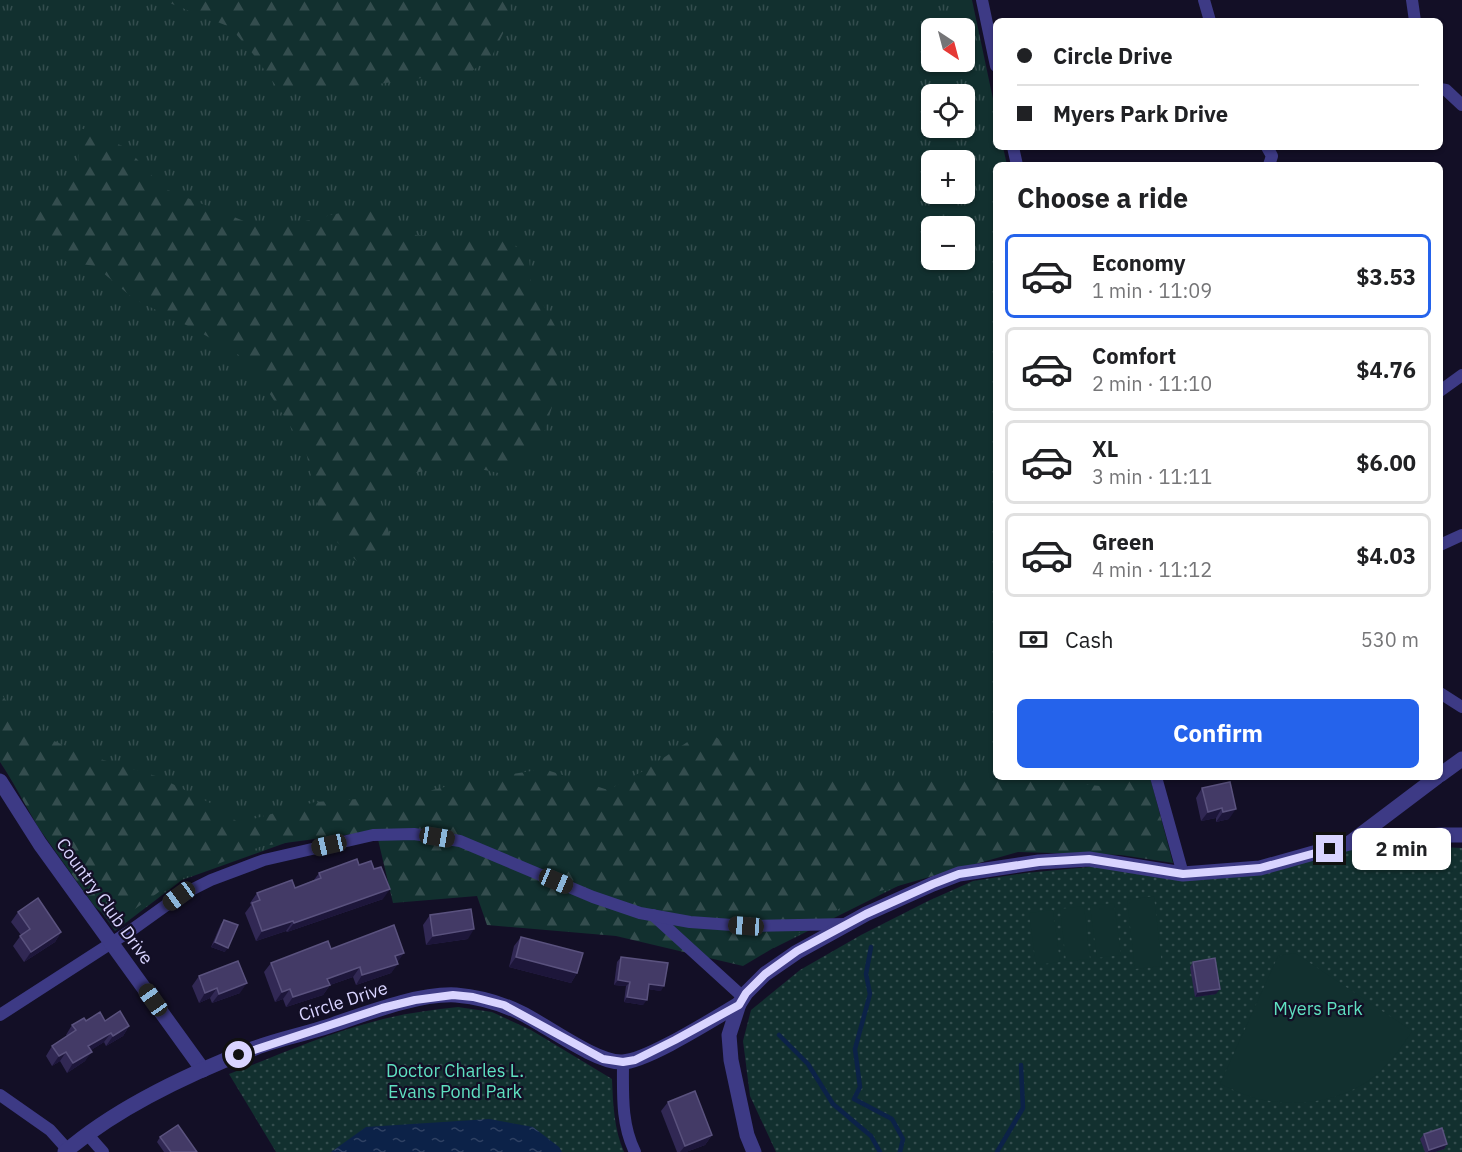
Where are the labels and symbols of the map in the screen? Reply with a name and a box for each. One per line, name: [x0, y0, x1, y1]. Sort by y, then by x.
north arrow: [921, 18, 975, 72]
car: [418, 825, 456, 849]
callout: 2 min: [1351, 828, 1450, 870]
car: [309, 832, 349, 858]
street label: Country Club Drive: [51, 833, 159, 969]
route end: [1316, 835, 1343, 862]
car: [536, 866, 576, 896]
car: [159, 878, 199, 914]
car: [727, 916, 765, 936]
street label: Circle Drive: [296, 976, 390, 1026]
car: [135, 980, 171, 1020]
park label: Myers Park: [1273, 997, 1363, 1020]
route start: [225, 1041, 252, 1068]
park label: Doctor Charles L. Evans Pond Park: [386, 1059, 524, 1103]

